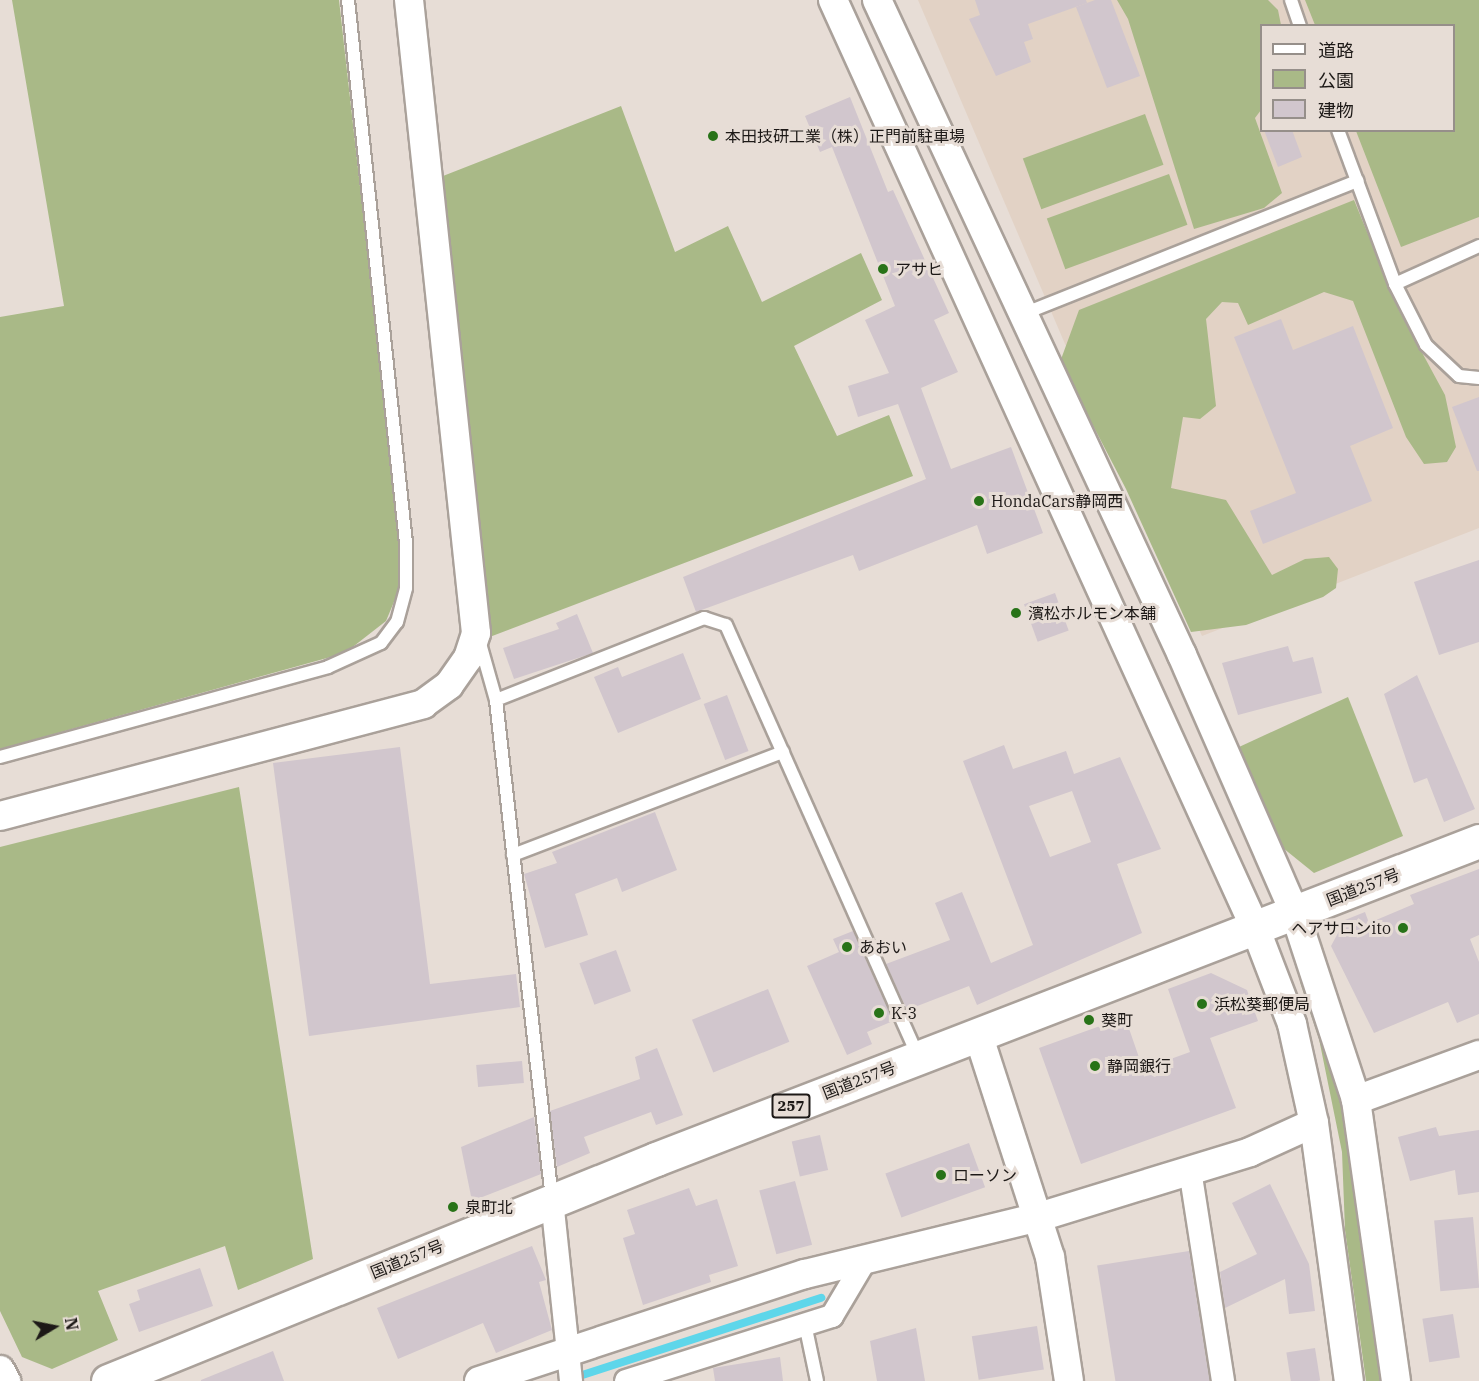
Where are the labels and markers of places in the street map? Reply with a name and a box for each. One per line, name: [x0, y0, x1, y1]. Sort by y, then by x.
place label: 本田技研工業（株）正門前駐車場: [725, 126, 965, 146]
marker: 本田技研工業（株）正門前駐車場: [706, 129, 720, 143]
place label: アサヒ: [895, 259, 943, 279]
marker: アサヒ: [876, 262, 890, 276]
place label: HondaCars静岡西: [991, 491, 1123, 511]
marker: HondaCars静岡西: [972, 494, 986, 508]
place label: 濱松ホルモン本舗: [1028, 603, 1156, 623]
marker: 濱松ホルモン本舗: [1009, 606, 1023, 620]
place label: ヘアサロンito: [1291, 918, 1391, 938]
marker: ヘアサロンito: [1396, 921, 1410, 935]
place label: あおい: [859, 937, 907, 957]
marker: あおい: [840, 940, 854, 954]
place label: 浜松葵郵便局: [1214, 994, 1310, 1014]
marker: 浜松葵郵便局: [1195, 997, 1209, 1011]
place label: K-3: [891, 1003, 917, 1023]
marker: K-3: [872, 1006, 886, 1020]
place label: 葵町: [1101, 1010, 1133, 1030]
marker: 葵町: [1082, 1013, 1096, 1027]
place label: 静岡銀行: [1107, 1056, 1171, 1076]
marker: 静岡銀行: [1088, 1059, 1102, 1073]
place label: ローソン: [953, 1165, 1017, 1185]
marker: ローソン: [934, 1168, 948, 1182]
place label: 泉町北: [465, 1197, 513, 1217]
marker: 泉町北: [446, 1200, 460, 1214]

